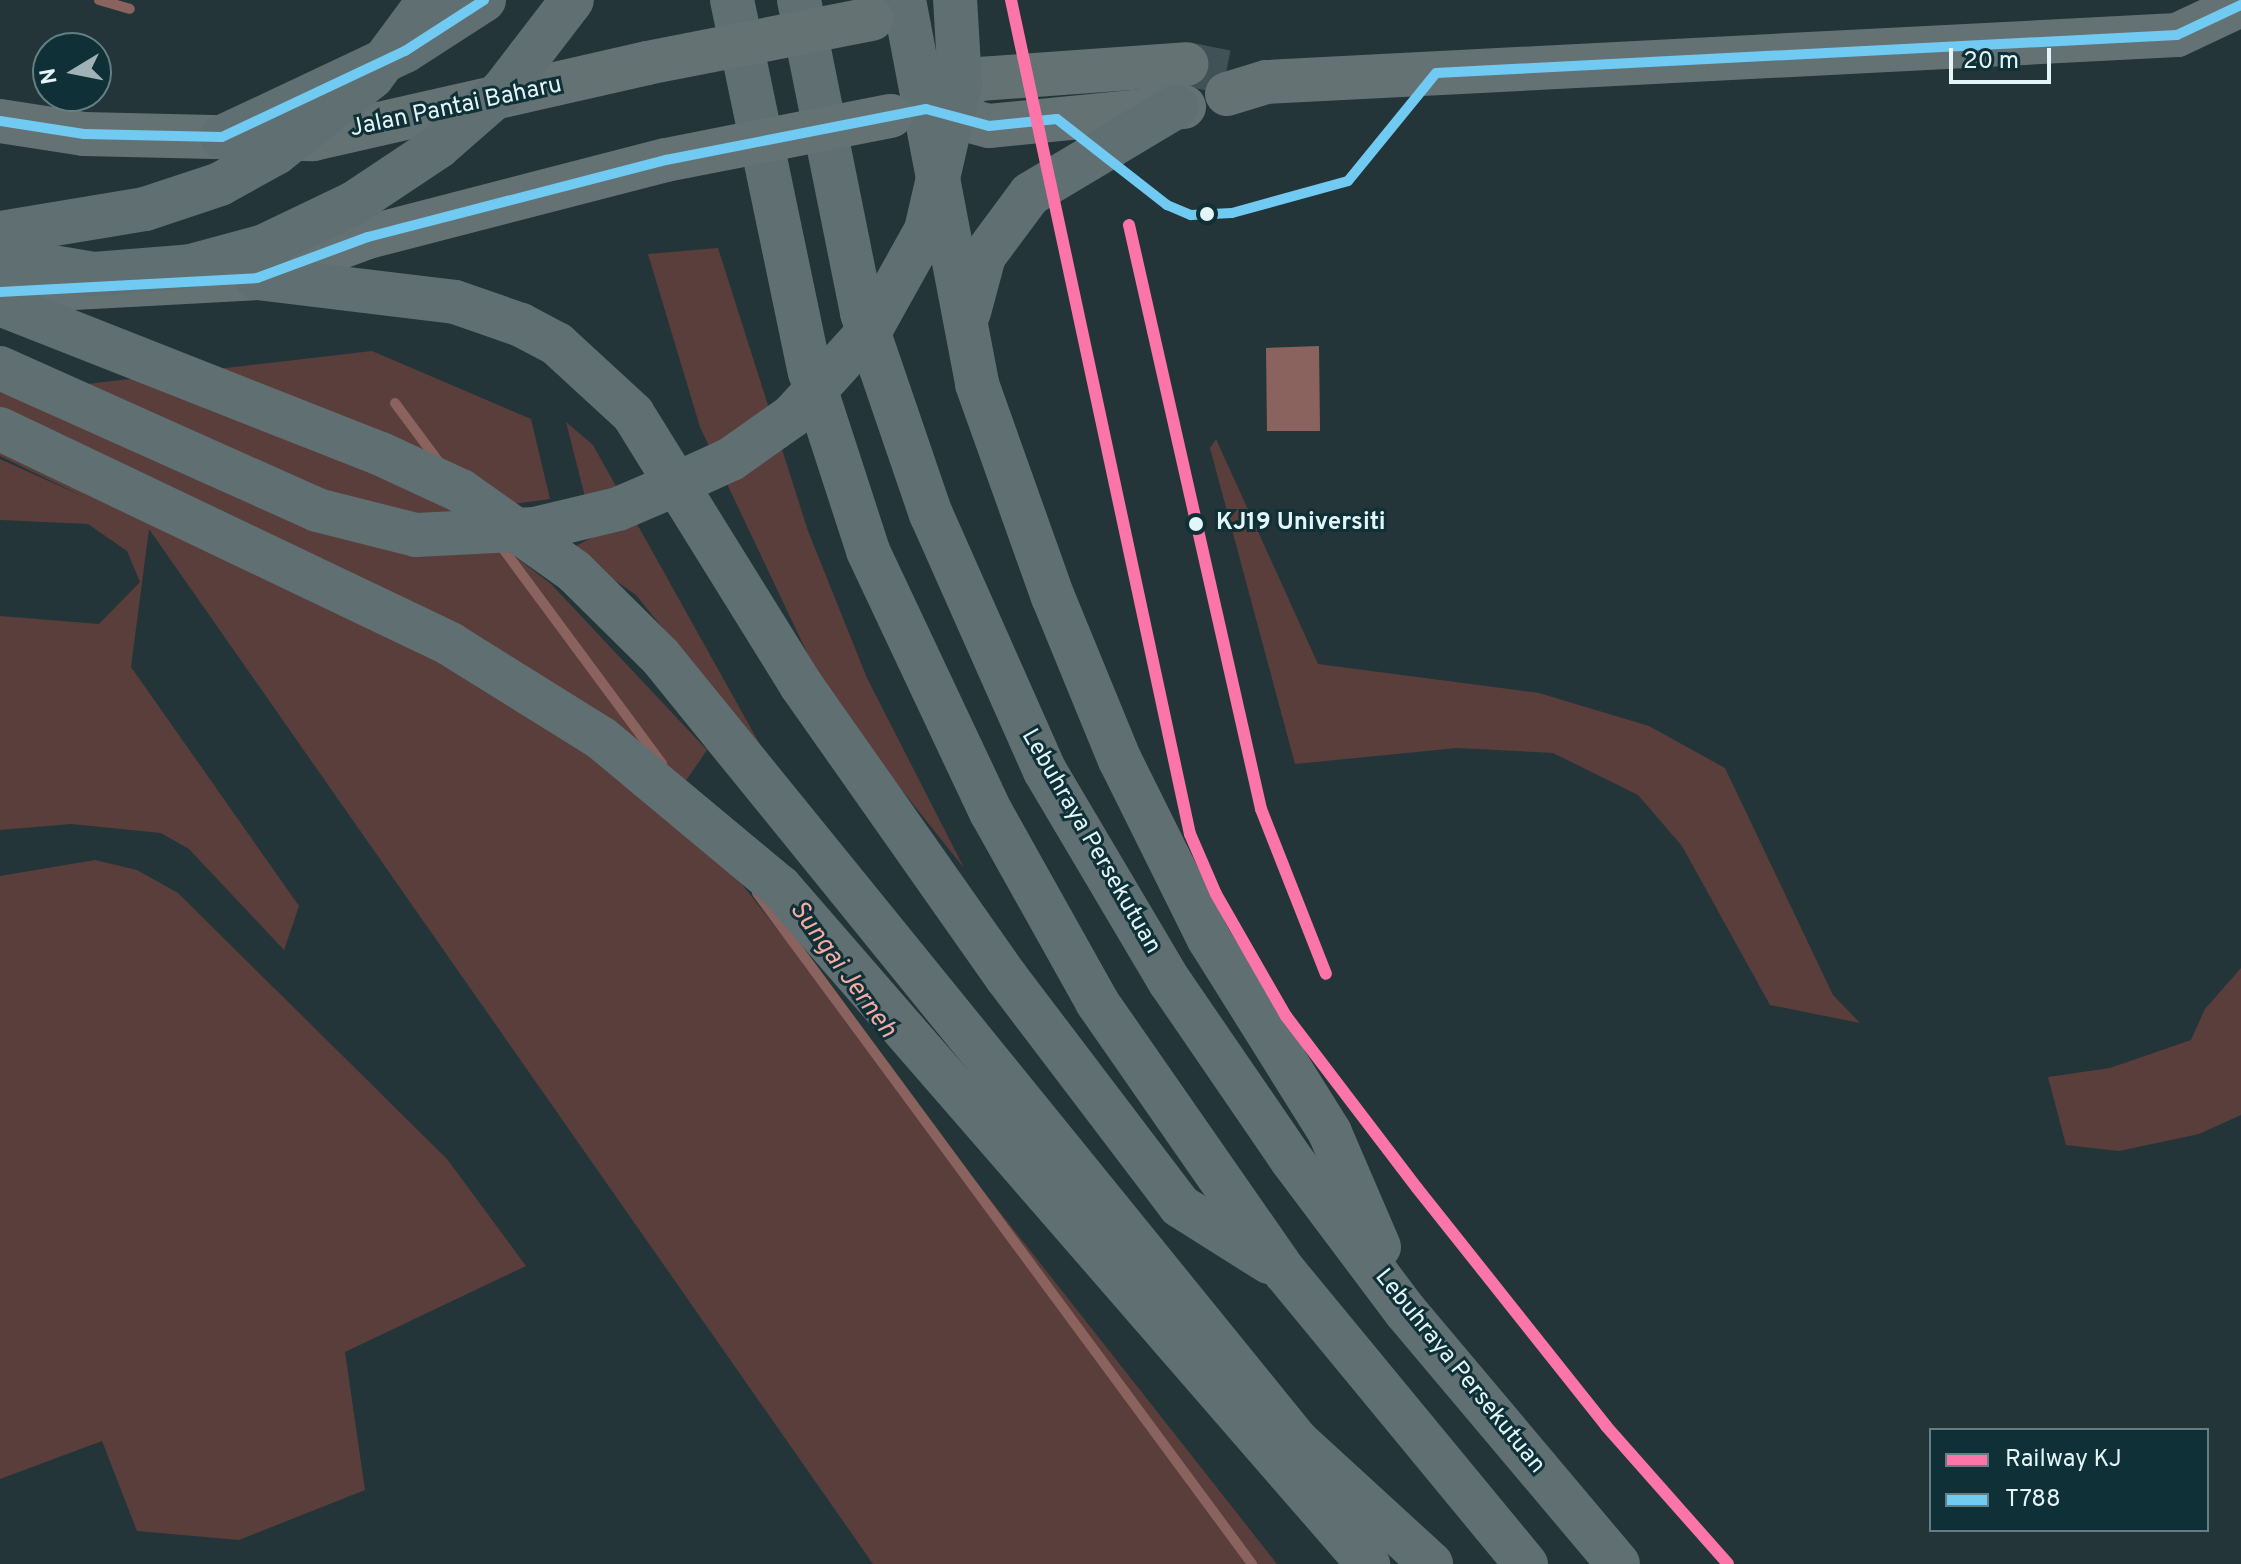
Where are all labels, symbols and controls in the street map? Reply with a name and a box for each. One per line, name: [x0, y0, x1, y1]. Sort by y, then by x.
north arrow: [32, 32, 112, 112]
scale bar: [1953, 32, 2055, 82]
text: 20 m: [1963, 47, 2019, 77]
text: N: [35, 66, 65, 86]
street label: Jalan Pantai Baharu: [347, 71, 565, 145]
unlabelled marker: [1199, 206, 1215, 222]
place label: KJ19 Universiti: [1216, 510, 1385, 538]
marker: KJ19 Universiti: [1183, 511, 1209, 537]
street label: Lebuhraya Persekutuan: [1014, 724, 1166, 960]
water label: Sungai Jerneh: [782, 895, 902, 1045]
street label: Lebuhraya Persekutuan: [1368, 1264, 1550, 1480]
legend: [1929, 1428, 2209, 1532]
text: Railway KJ: [2005, 1445, 2122, 1475]
text: T788: [2005, 1485, 2061, 1515]

